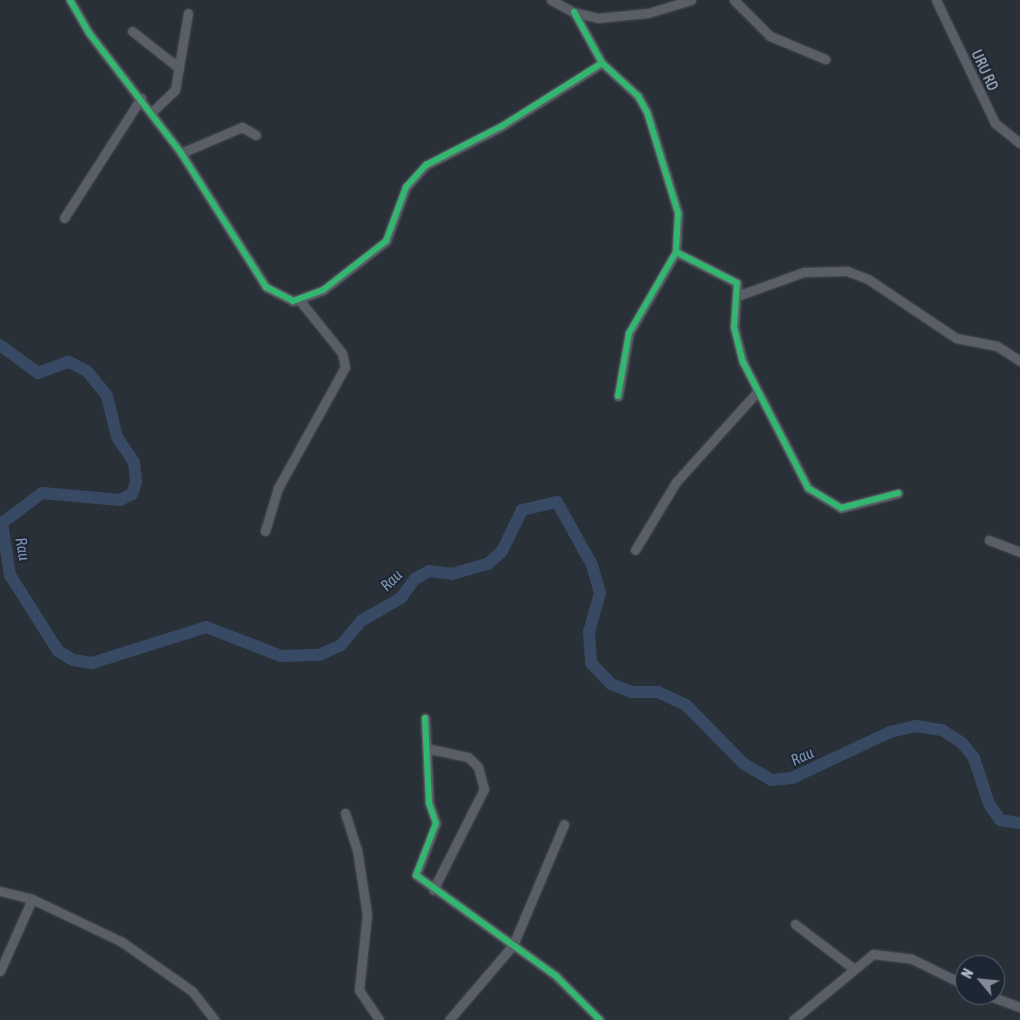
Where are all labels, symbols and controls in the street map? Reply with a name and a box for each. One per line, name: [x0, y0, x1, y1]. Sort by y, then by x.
street label: URU RD: [968, 47, 1002, 93]
water label: Rau: [12, 536, 34, 562]
water label: Rau: [376, 565, 406, 595]
water label: Rau: [787, 742, 817, 770]
north arrow: [955, 955, 1005, 1005]
text: N: [959, 966, 977, 981]

